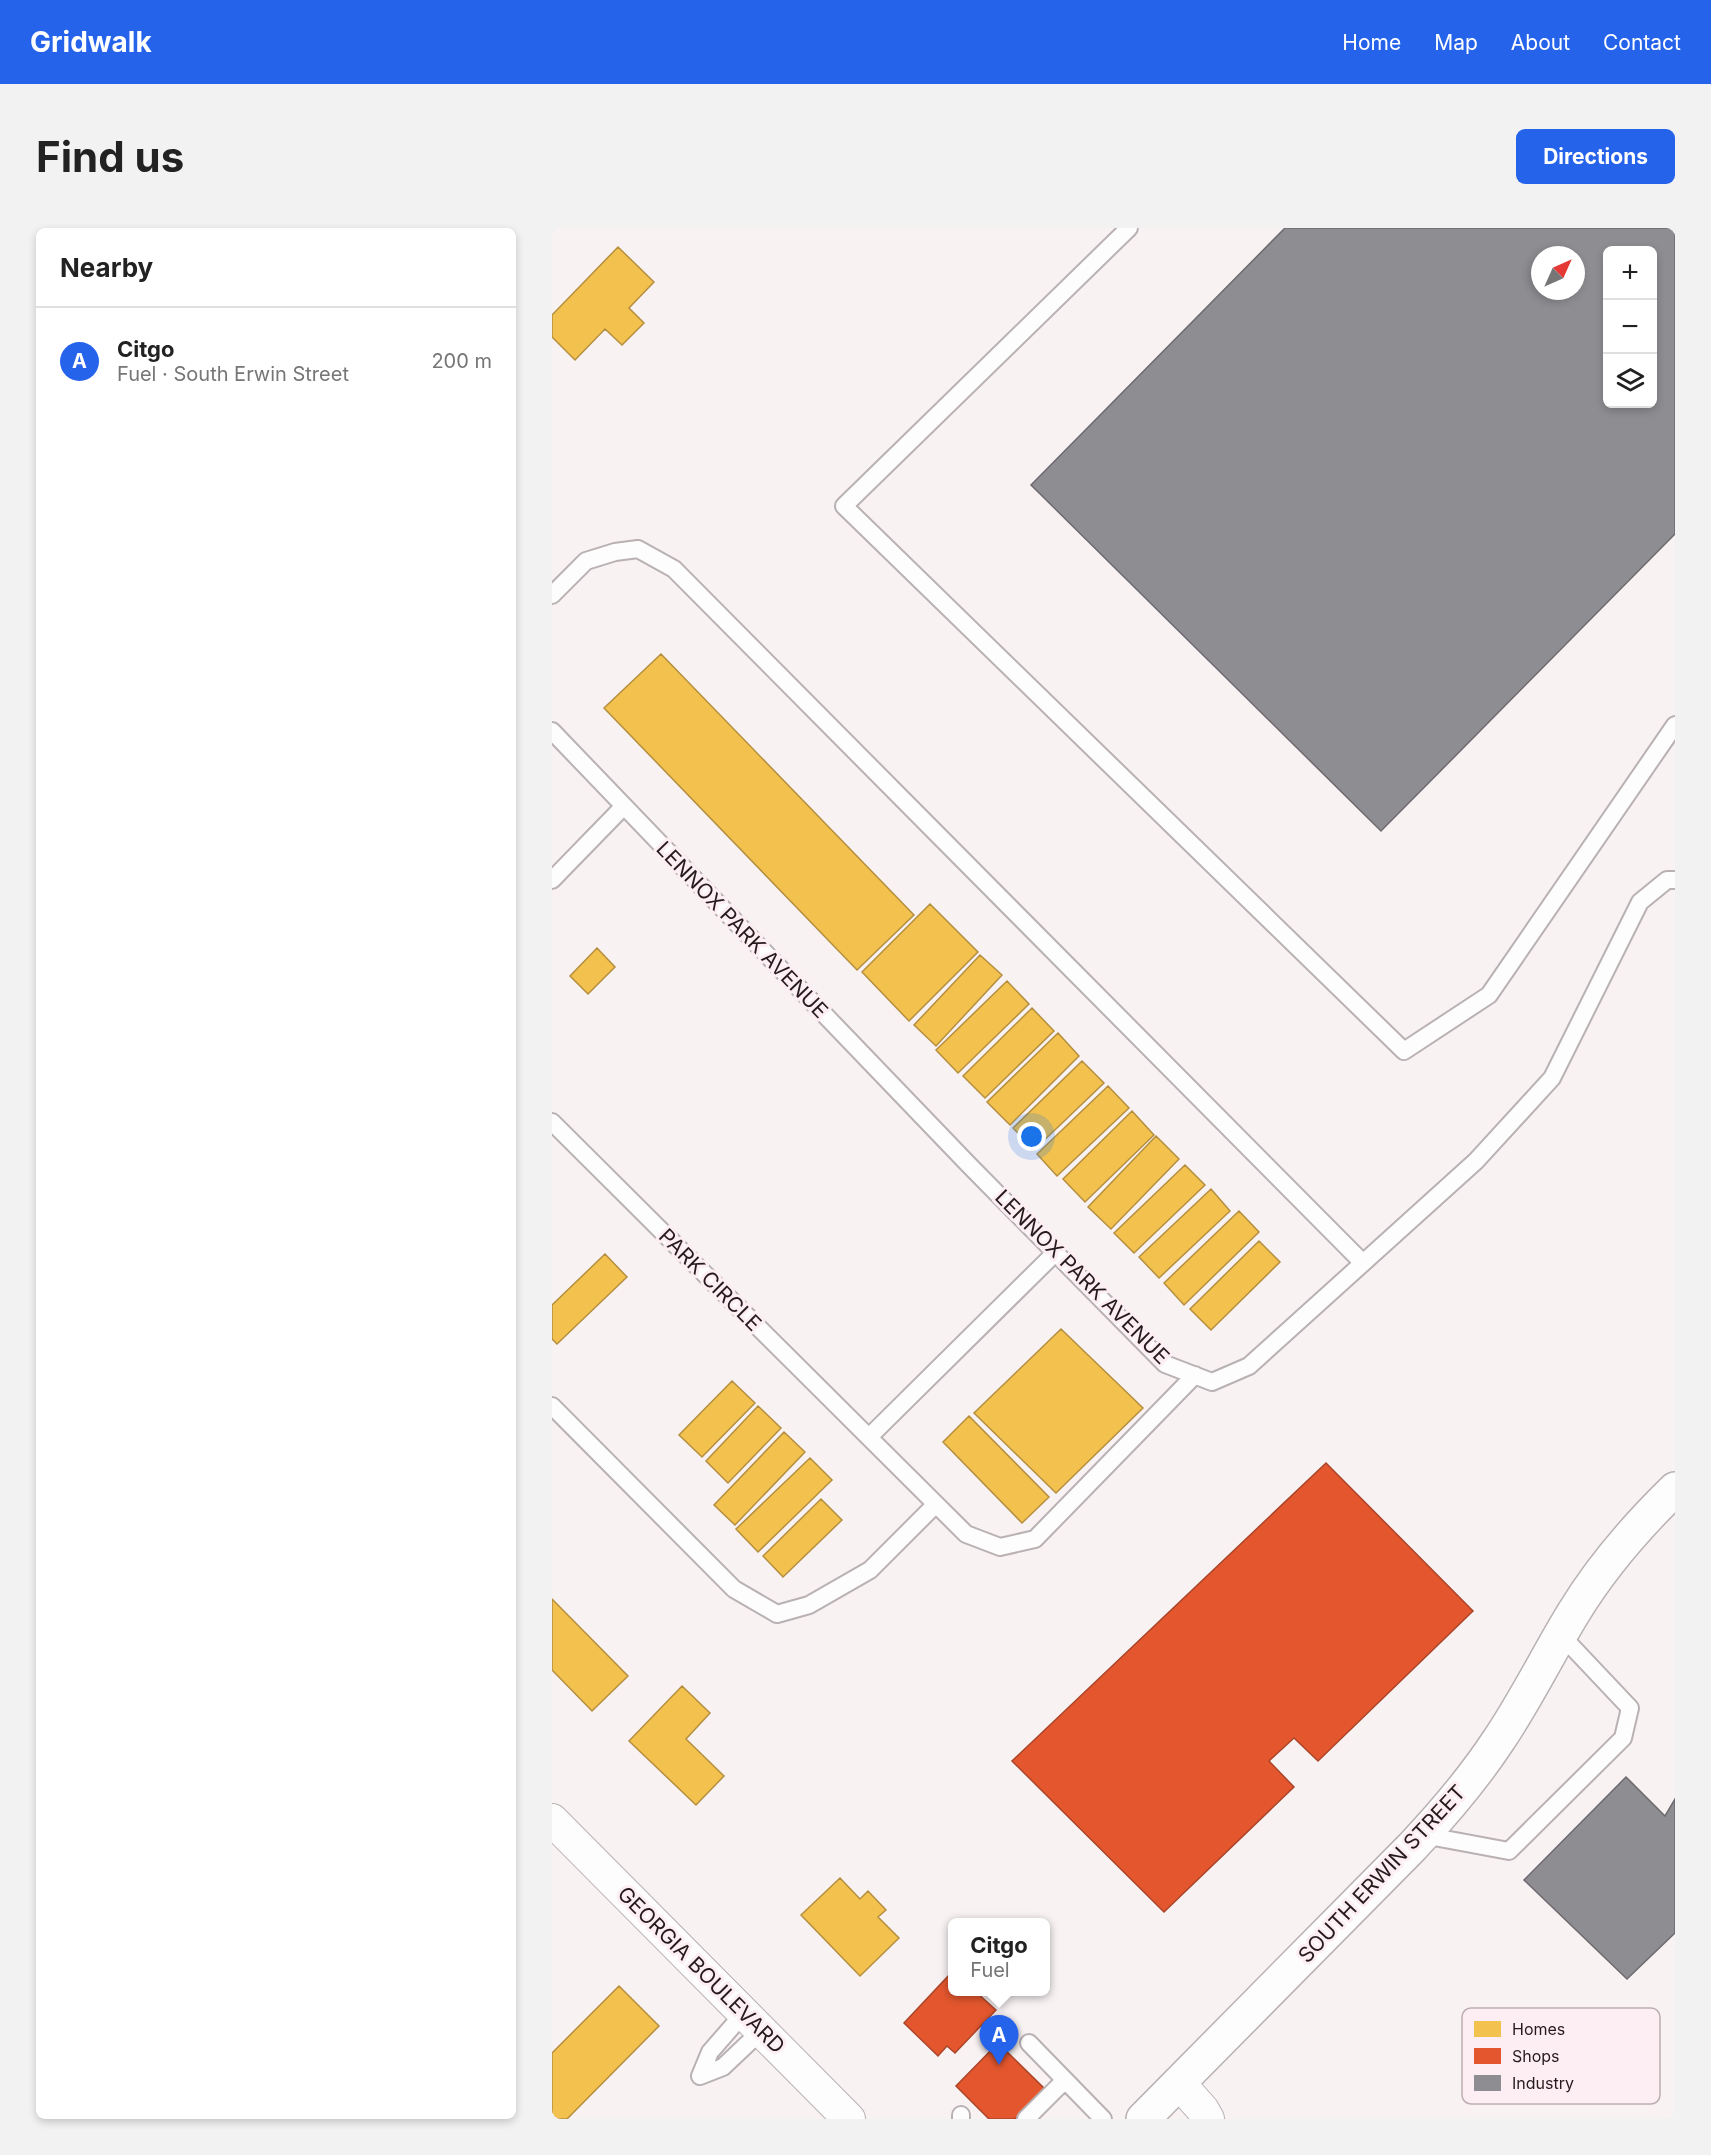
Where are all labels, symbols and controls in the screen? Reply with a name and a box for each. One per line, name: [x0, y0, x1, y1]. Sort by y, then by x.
text: Gridwalk: [30, 25, 152, 59]
text: Home: [1342, 30, 1401, 55]
text: Map: [1434, 30, 1478, 55]
text: About: [1511, 30, 1570, 55]
text: Contact: [1603, 30, 1681, 55]
button: Directions: [1516, 129, 1675, 184]
text: Find us: [36, 131, 184, 182]
north arrow: [1531, 246, 1585, 300]
map controls: [1603, 246, 1657, 408]
button: +: [1603, 246, 1657, 300]
text: Nearby: [60, 252, 153, 283]
button: −: [1603, 300, 1657, 354]
text: Citgo: [117, 336, 174, 362]
text: A: [72, 349, 87, 373]
text: 200 m: [431, 349, 492, 373]
button: layers: [1603, 354, 1657, 408]
text: Fuel · South Erwin Street: [117, 362, 349, 386]
street label: LENNOX PARK AVENUE: [651, 836, 833, 1023]
your location: [1017, 1122, 1046, 1151]
street label: LENNOX PARK AVENUE: [990, 1184, 1175, 1369]
street label: PARK CIRCLE: [654, 1223, 767, 1336]
street label: SOUTH ERWIN STREET: [1293, 1780, 1470, 1968]
street label: GEORGIA BOULEVARD: [613, 1881, 790, 2058]
popup: [948, 1918, 1050, 1996]
text: Citgo: [970, 1932, 1028, 1958]
text: Fuel: [970, 1958, 1010, 1982]
legend: [1462, 2008, 1660, 2104]
pin: A: [980, 2016, 1018, 2065]
text: Homes: [1512, 2019, 1565, 2039]
text: Shops: [1512, 2046, 1560, 2066]
text: Industry: [1512, 2073, 1574, 2093]

